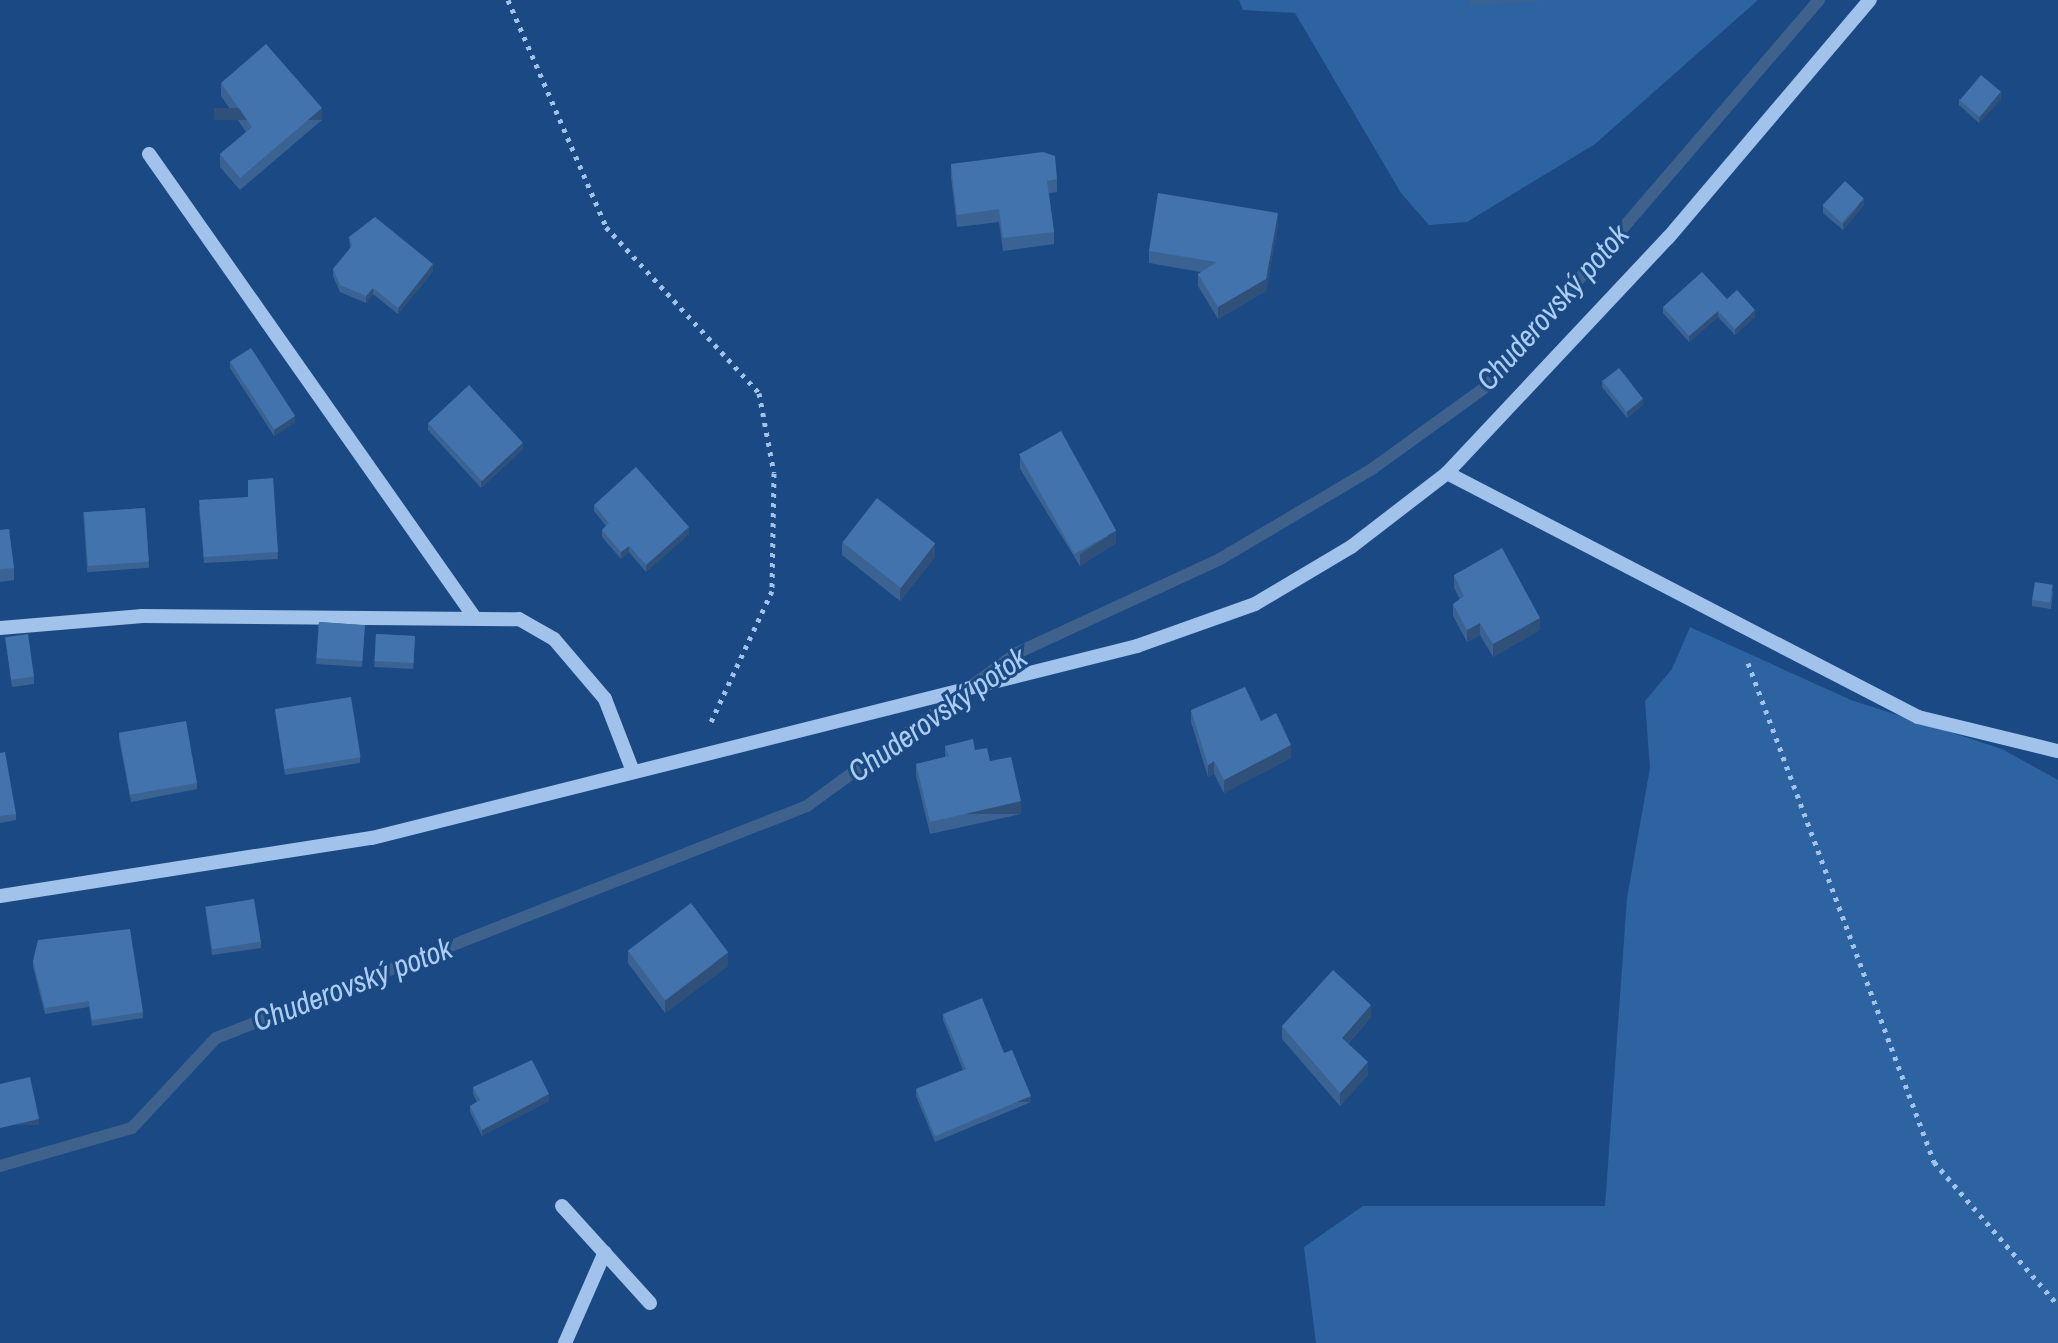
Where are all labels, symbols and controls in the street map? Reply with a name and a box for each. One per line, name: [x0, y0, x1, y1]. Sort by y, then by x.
water label: Chuderovský potok: [1468, 217, 1636, 397]
water label: Chuderovský potok: [840, 639, 1034, 789]
water label: Chuderovský potok: [247, 929, 457, 1039]

